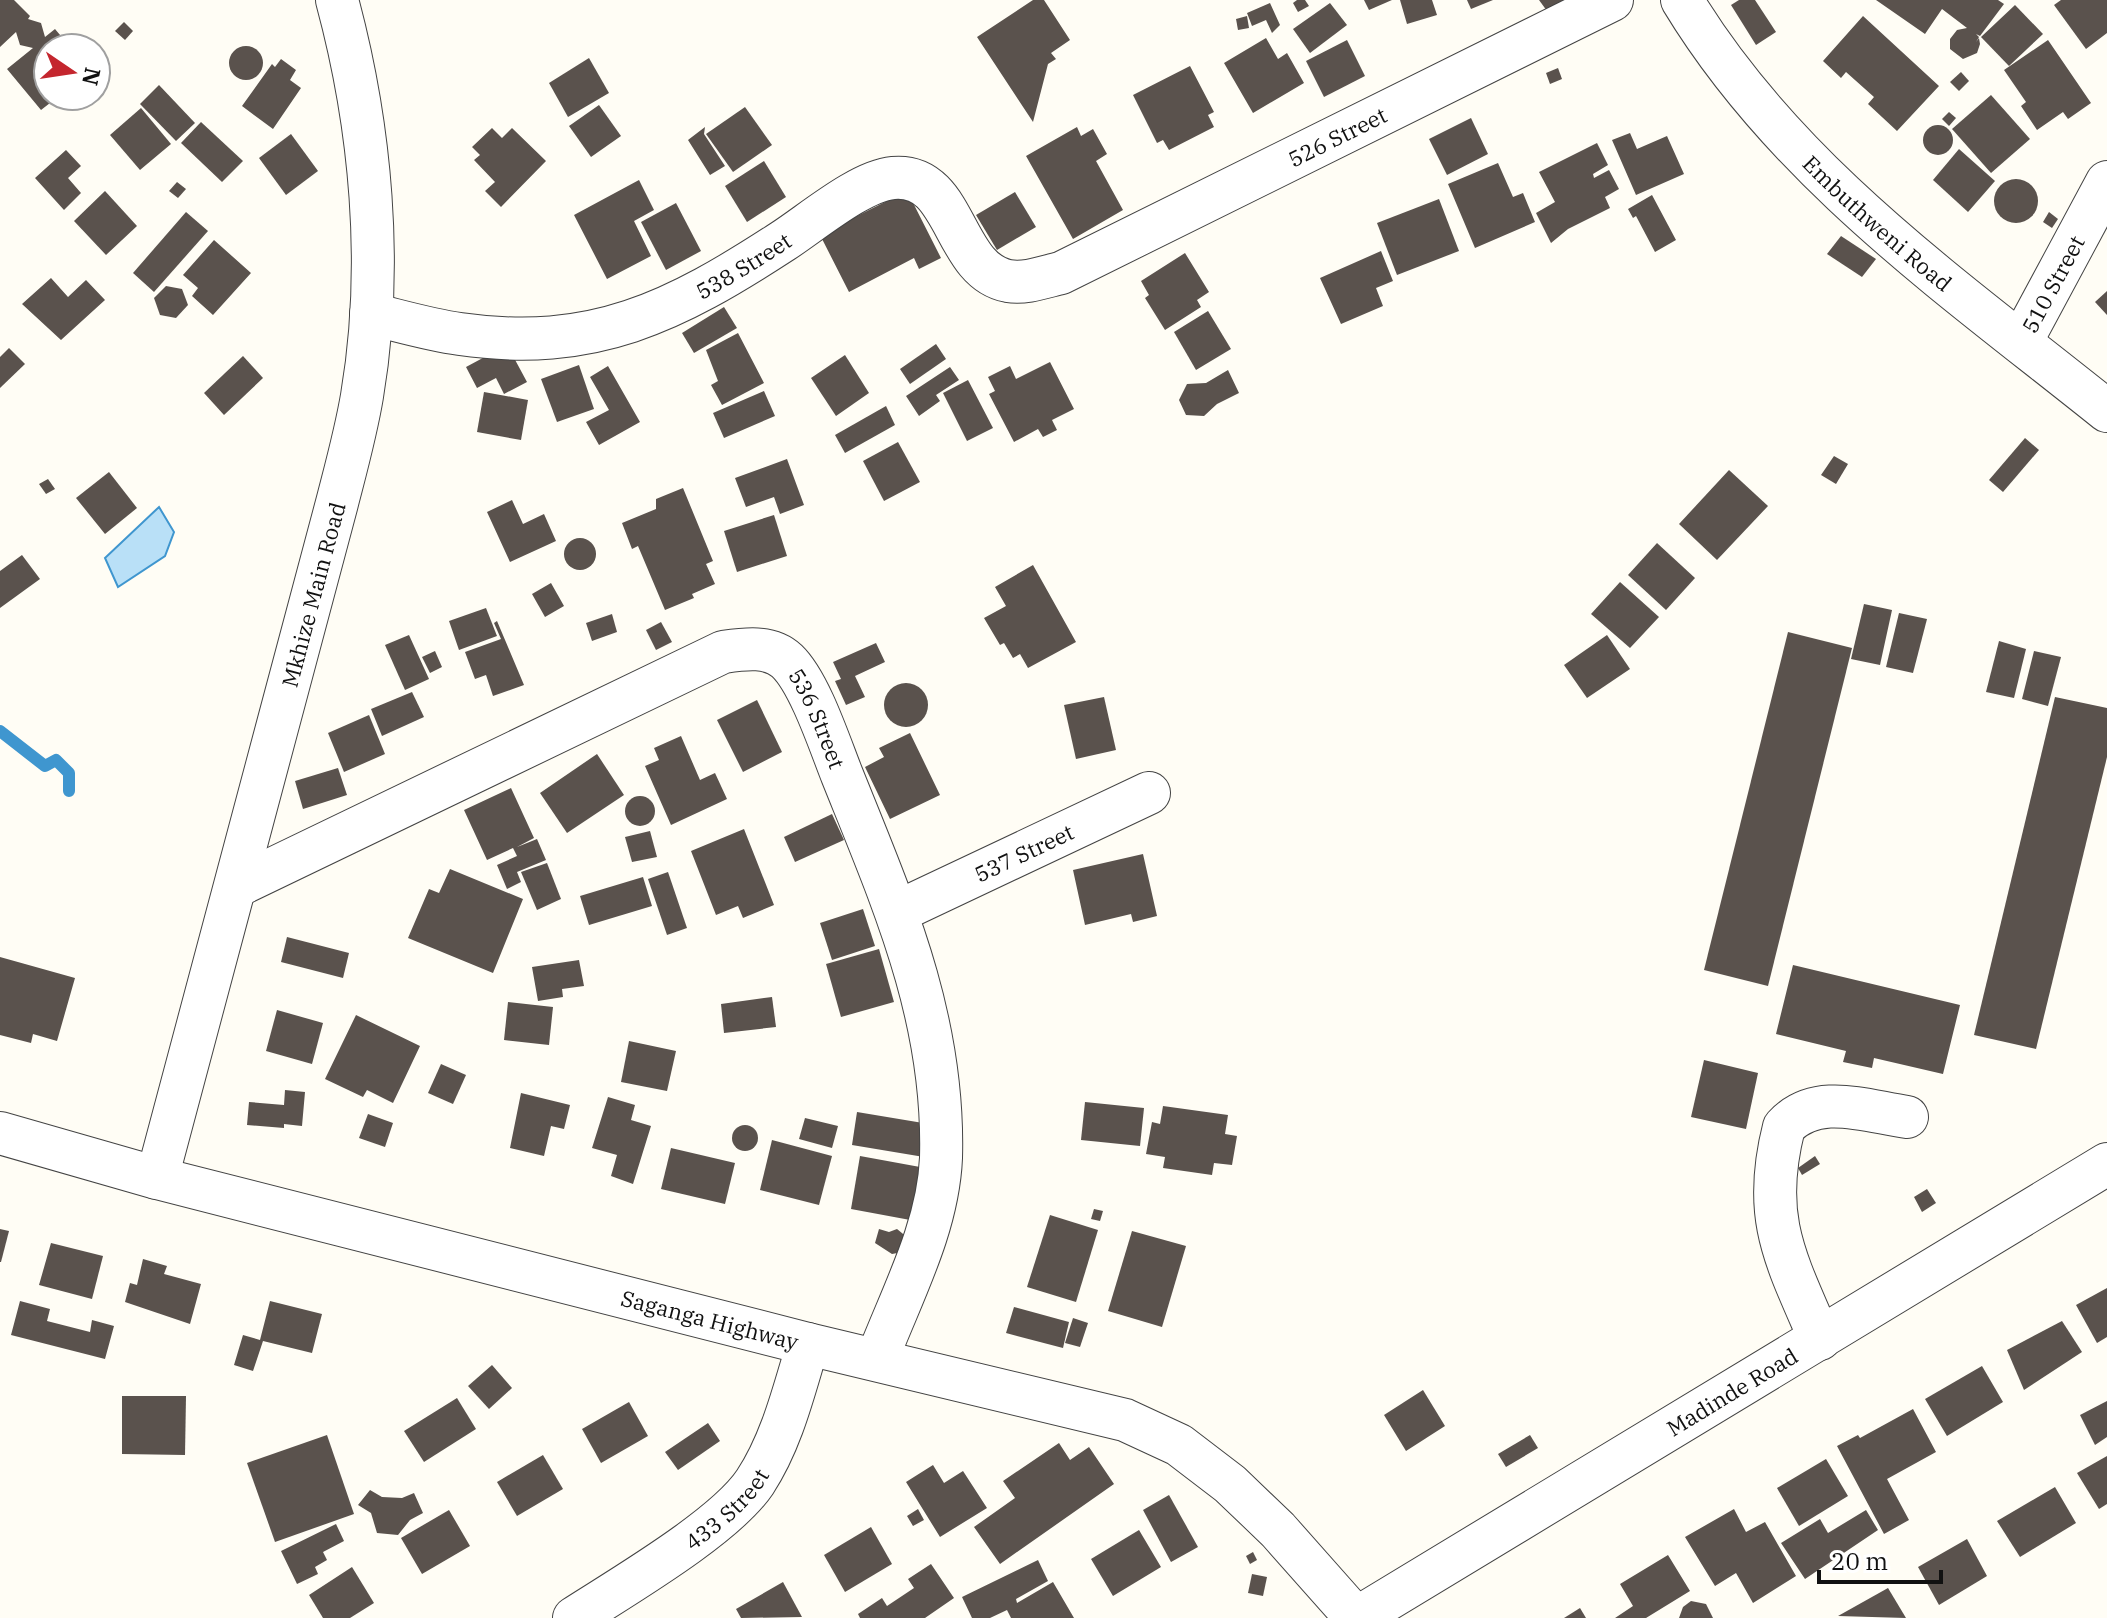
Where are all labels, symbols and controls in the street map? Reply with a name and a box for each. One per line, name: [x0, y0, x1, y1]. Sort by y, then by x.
north arrow: [32, 32, 112, 112]
text: N: [76, 65, 108, 88]
street label: 526 Street: [1283, 99, 1391, 173]
street label: Embuthweni Road: [1797, 149, 1958, 297]
street label: 538 Street: [690, 225, 797, 305]
street label: 510 Street: [2014, 230, 2090, 338]
street label: Mkhize Main Road: [274, 499, 351, 690]
street label: 536 Street: [783, 662, 853, 773]
street label: 537 Street: [969, 816, 1078, 888]
street label: Saganga Highway: [618, 1282, 802, 1356]
street label: Madinde Road: [1661, 1340, 1803, 1442]
street label: 433 Street: [678, 1463, 775, 1556]
scale bar: [1819, 1534, 1941, 1584]
text: 20 m: [1831, 1545, 1888, 1577]

